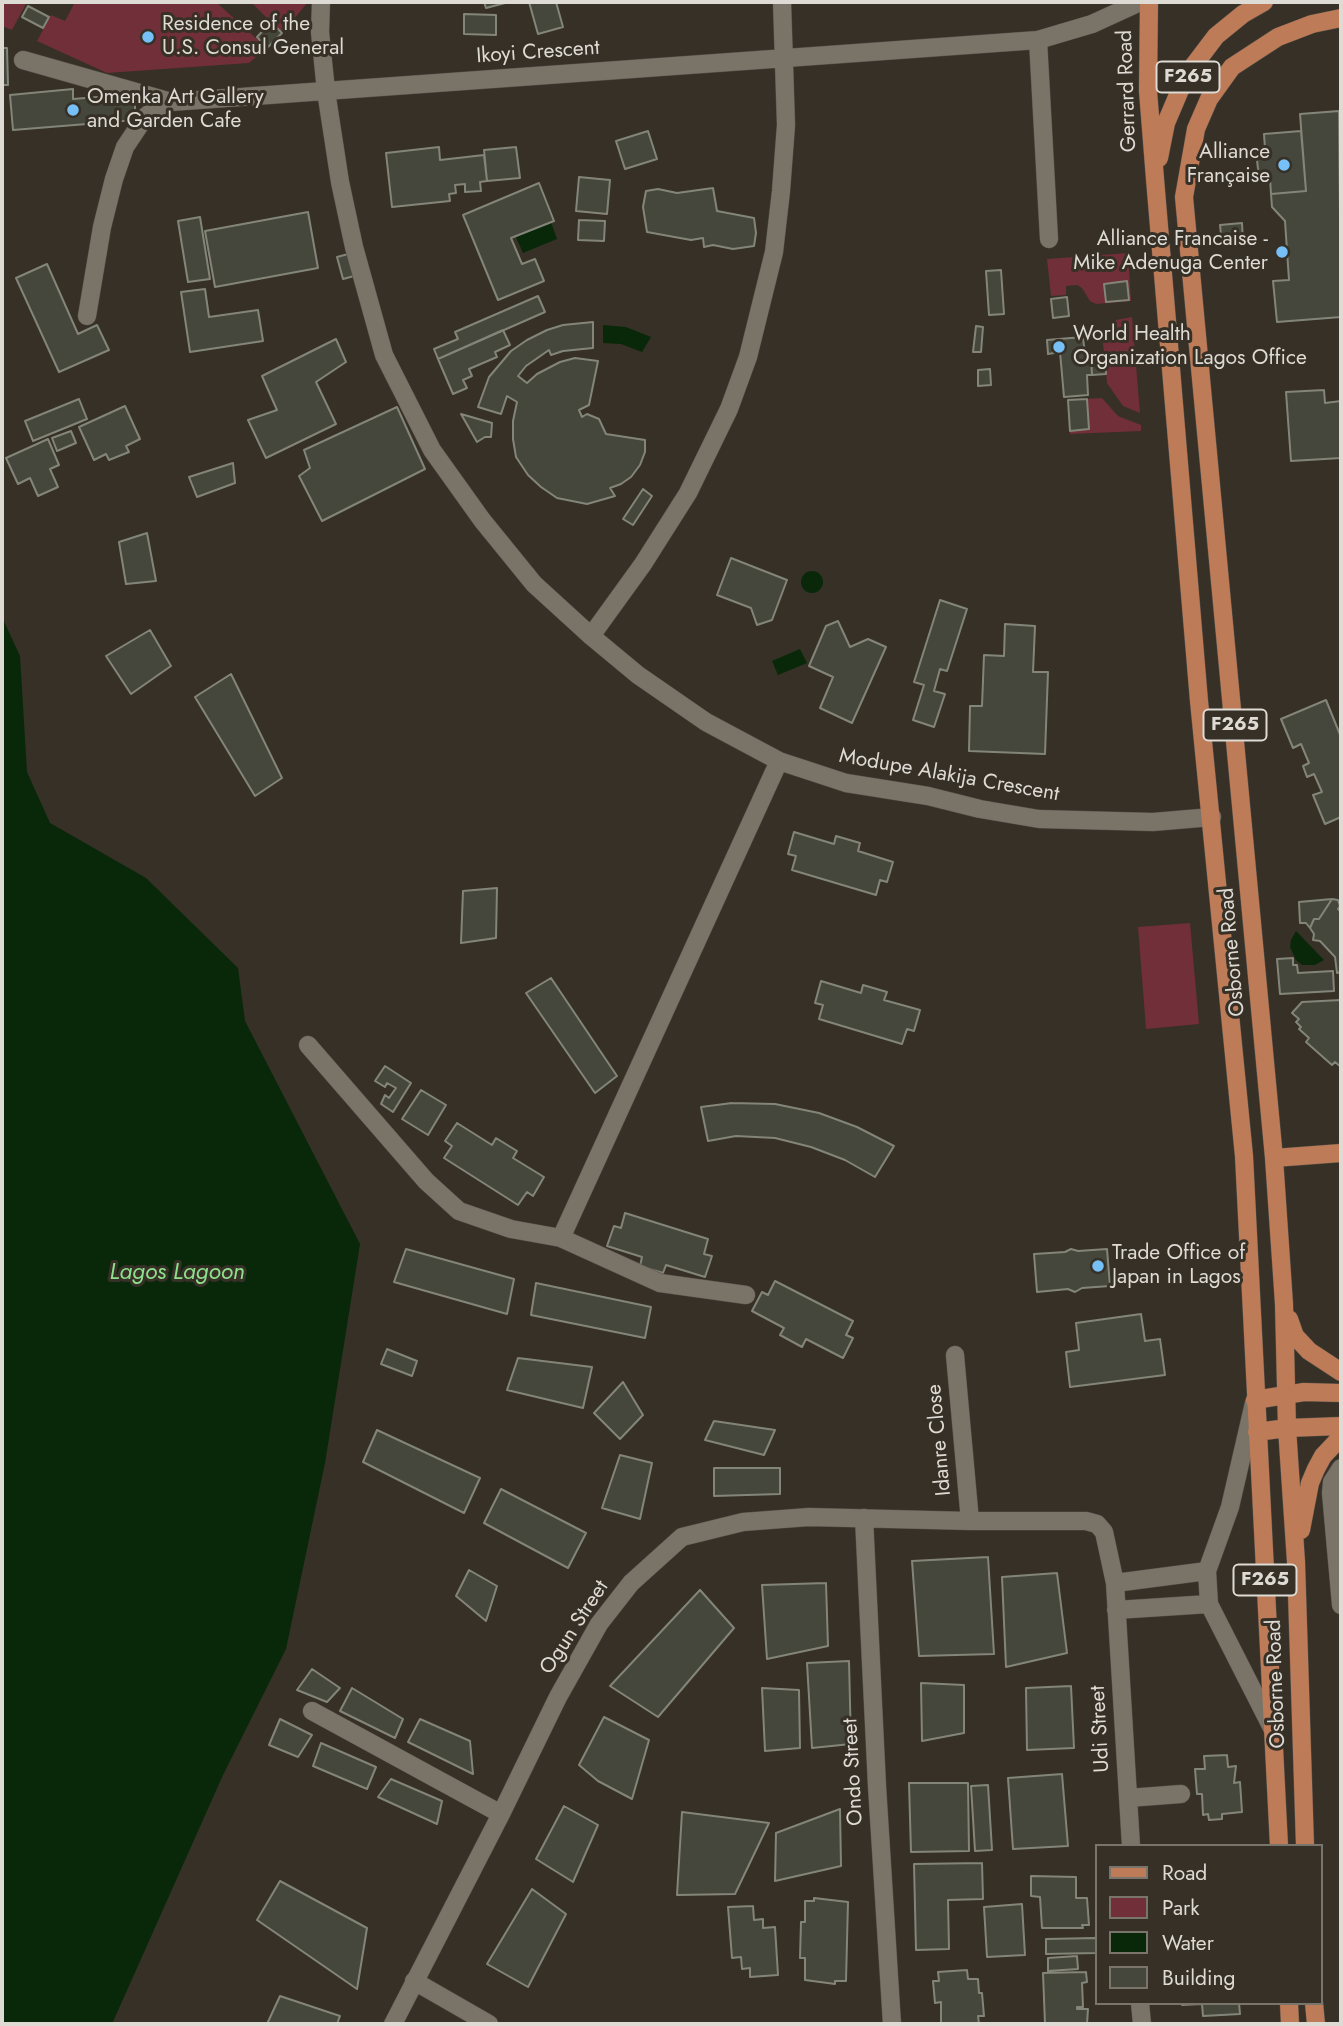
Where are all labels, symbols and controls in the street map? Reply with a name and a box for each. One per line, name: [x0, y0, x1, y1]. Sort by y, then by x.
place label: Residence of the U.S. Consul General: [162, 12, 344, 62]
marker: Residence of the U.S. Consul General: [140, 29, 156, 45]
street label: Gerrard Road: [1113, 29, 1143, 153]
street label: Ikoyi Crescent: [475, 36, 601, 70]
road number: F265: [1156, 61, 1220, 92]
place label: Omenka Art Gallery and Garden Cafe: [87, 85, 264, 135]
marker: Omenka Art Gallery and Garden Cafe: [65, 102, 81, 118]
place label: Alliance Française: [1187, 140, 1270, 190]
marker: Alliance Française: [1276, 157, 1292, 173]
place label: Alliance Francaise - Mike Adenuga Center: [1073, 227, 1268, 277]
marker: Alliance Francaise - Mike Adenuga Center: [1274, 244, 1290, 260]
place label: World Health Organization Lagos Office: [1073, 322, 1307, 372]
marker: World Health Organization Lagos Office: [1051, 339, 1067, 355]
road number: F265: [1204, 710, 1266, 740]
street label: Modupe Alakija Crescent: [837, 744, 1061, 808]
street label: Osborne Road: [1215, 887, 1251, 1017]
place label: Trade Office of Japan in Lagos: [1112, 1241, 1245, 1291]
marker: Trade Office of Japan in Lagos: [1090, 1258, 1106, 1274]
water label: Lagos Lagoon: [109, 1259, 245, 1287]
street label: Idanre Close: [923, 1383, 957, 1497]
road number: F265: [1234, 1564, 1296, 1596]
street label: Ogun Street: [535, 1576, 615, 1680]
street label: Osborne Road: [1262, 1619, 1292, 1749]
street label: Udi Street: [1086, 1685, 1116, 1773]
street label: Ondo Street: [839, 1718, 869, 1826]
legend: [1094, 1844, 1322, 2005]
text: Road: [1162, 1858, 1207, 1888]
text: Park: [1162, 1893, 1199, 1923]
text: Water: [1162, 1928, 1214, 1958]
text: Building: [1162, 1963, 1235, 1993]

